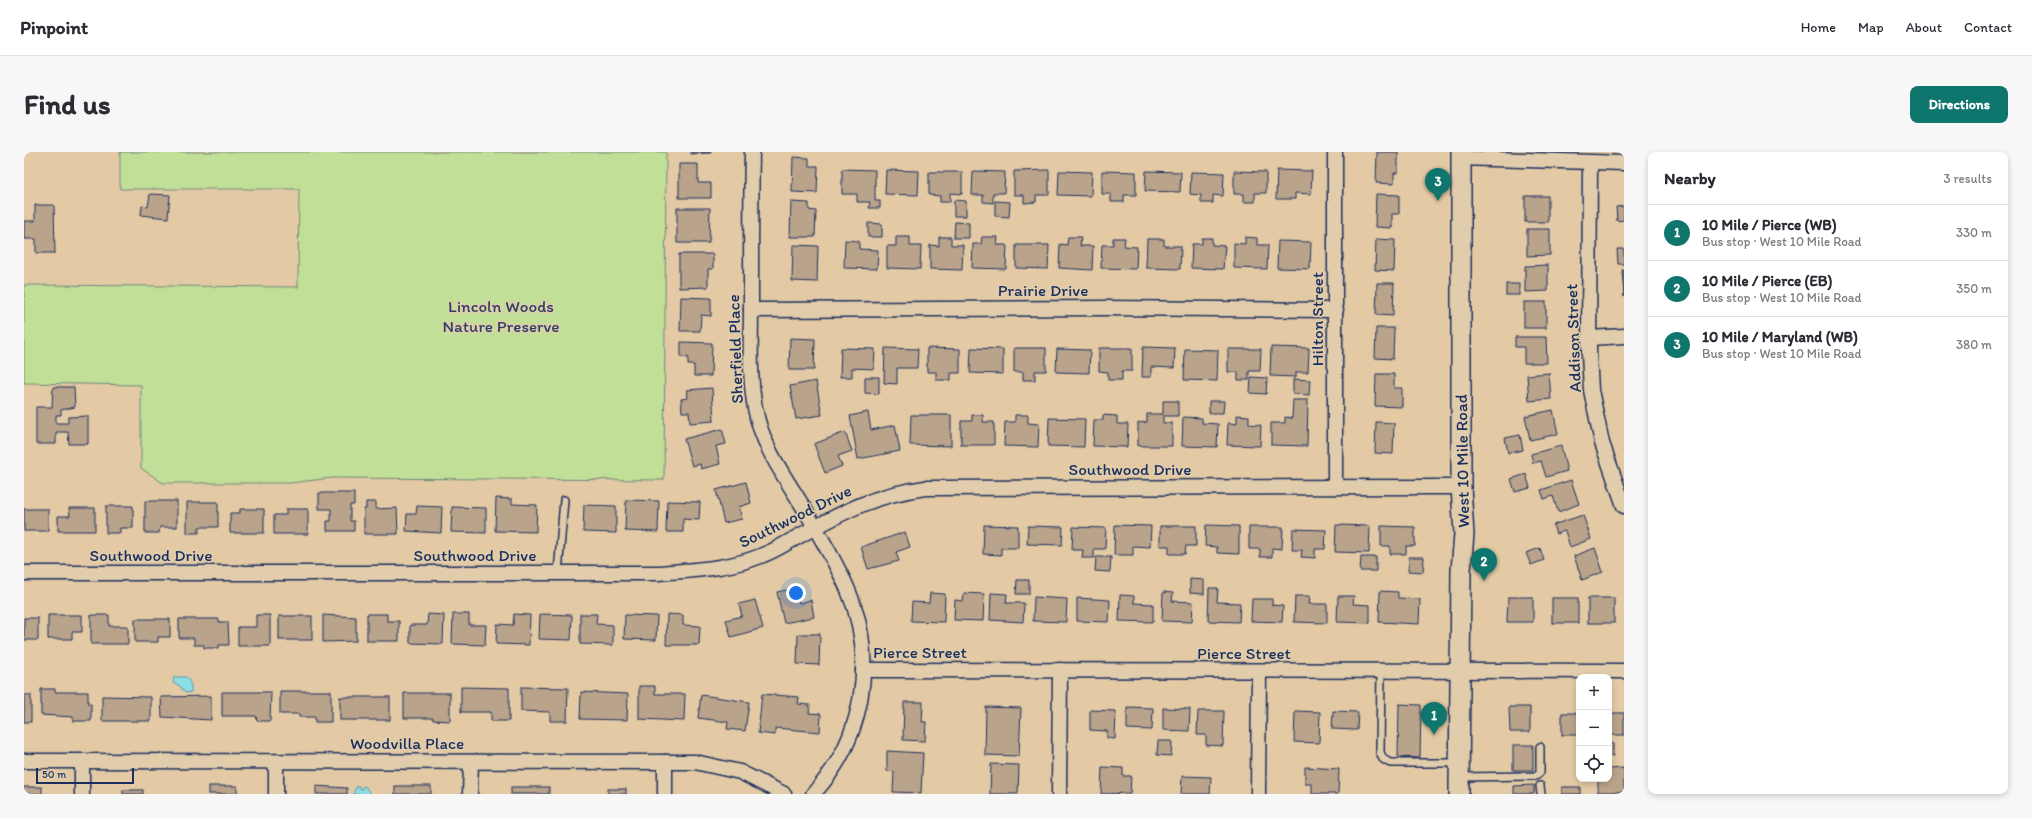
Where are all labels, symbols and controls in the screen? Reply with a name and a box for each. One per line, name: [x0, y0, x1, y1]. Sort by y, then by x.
text: Pinpoint: [20, 16, 88, 39]
text: Home: [1801, 19, 1836, 36]
text: Map: [1858, 19, 1884, 36]
text: About: [1906, 19, 1942, 36]
text: Contact: [1964, 19, 2012, 36]
button: Directions: [1910, 86, 2008, 123]
text: Find us: [24, 87, 111, 121]
pin: 3: [1425, 168, 1451, 201]
text: Nearby: [1664, 168, 1716, 188]
text: 3 results: [1943, 171, 1992, 186]
text: 10 Mile / Pierce (WB): [1702, 216, 1837, 234]
text: 1: [1674, 225, 1680, 240]
text: 330 m: [1956, 225, 1992, 240]
text: Bus stop · West 10 Mile Road: [1702, 234, 1862, 249]
street label: Hilton Street: [1307, 272, 1327, 366]
text: 10 Mile / Pierce (EB): [1702, 272, 1832, 290]
street label: Prairie Drive: [998, 280, 1088, 300]
text: 2: [1674, 281, 1680, 296]
text: 350 m: [1956, 281, 1992, 296]
street label: Addison Street: [1561, 283, 1585, 393]
text: Bus stop · West 10 Mile Road: [1702, 290, 1862, 305]
street label: Sherfield Place: [723, 294, 747, 404]
park label: Lincoln Woods Nature Preserve: [442, 296, 560, 336]
text: 10 Mile / Maryland (WB): [1702, 328, 1858, 346]
text: 3: [1673, 337, 1681, 352]
text: 380 m: [1956, 337, 1992, 352]
text: Bus stop · West 10 Mile Road: [1702, 346, 1862, 361]
street label: West 10 Mile Road: [1451, 394, 1473, 528]
street label: Southwood Drive: [1069, 459, 1191, 479]
street label: Southwood Drive: [735, 480, 855, 552]
street label: Southwood Drive: [90, 545, 212, 565]
street label: Southwood Drive: [414, 545, 536, 565]
pin: 2: [1471, 548, 1497, 581]
your location: [786, 583, 806, 603]
street label: Pierce Street: [873, 642, 968, 662]
street label: Pierce Street: [1197, 643, 1292, 663]
map controls: [1576, 674, 1612, 782]
button: +: [1576, 674, 1612, 710]
pin: 1: [1421, 702, 1447, 735]
button: −: [1576, 710, 1612, 746]
street label: Woodvilla Place: [350, 733, 464, 753]
button: locate: [1576, 746, 1612, 782]
scale bar: [36, 766, 134, 785]
text: 50 m: [42, 768, 66, 781]

